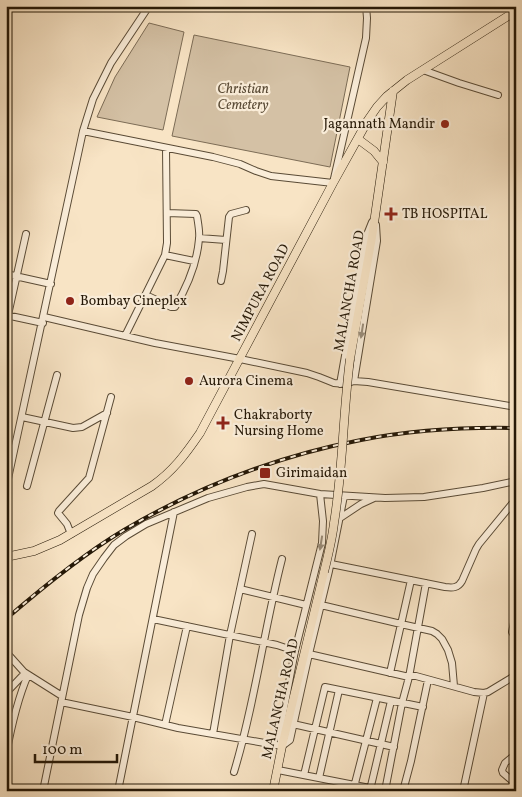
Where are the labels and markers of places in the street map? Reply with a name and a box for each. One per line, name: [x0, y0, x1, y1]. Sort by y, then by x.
place label: Jagannath Mandir: [323, 115, 435, 134]
marker: Jagannath Mandir: [439, 118, 451, 130]
place label: TB HOSPITAL: [402, 205, 488, 224]
marker: TB HOSPITAL: [384, 207, 398, 221]
place label: Bombay Cineplex: [80, 292, 187, 311]
marker: Bombay Cineplex: [64, 295, 76, 307]
place label: Aurora Cinema: [199, 372, 293, 391]
marker: Aurora Cinema: [183, 375, 195, 387]
place label: Chakraborty Nursing Home: [234, 406, 324, 441]
marker: Chakraborty Nursing Home: [216, 416, 230, 430]
place label: Girimaidan: [276, 464, 347, 483]
marker: Girimaidan: [258, 466, 272, 480]

